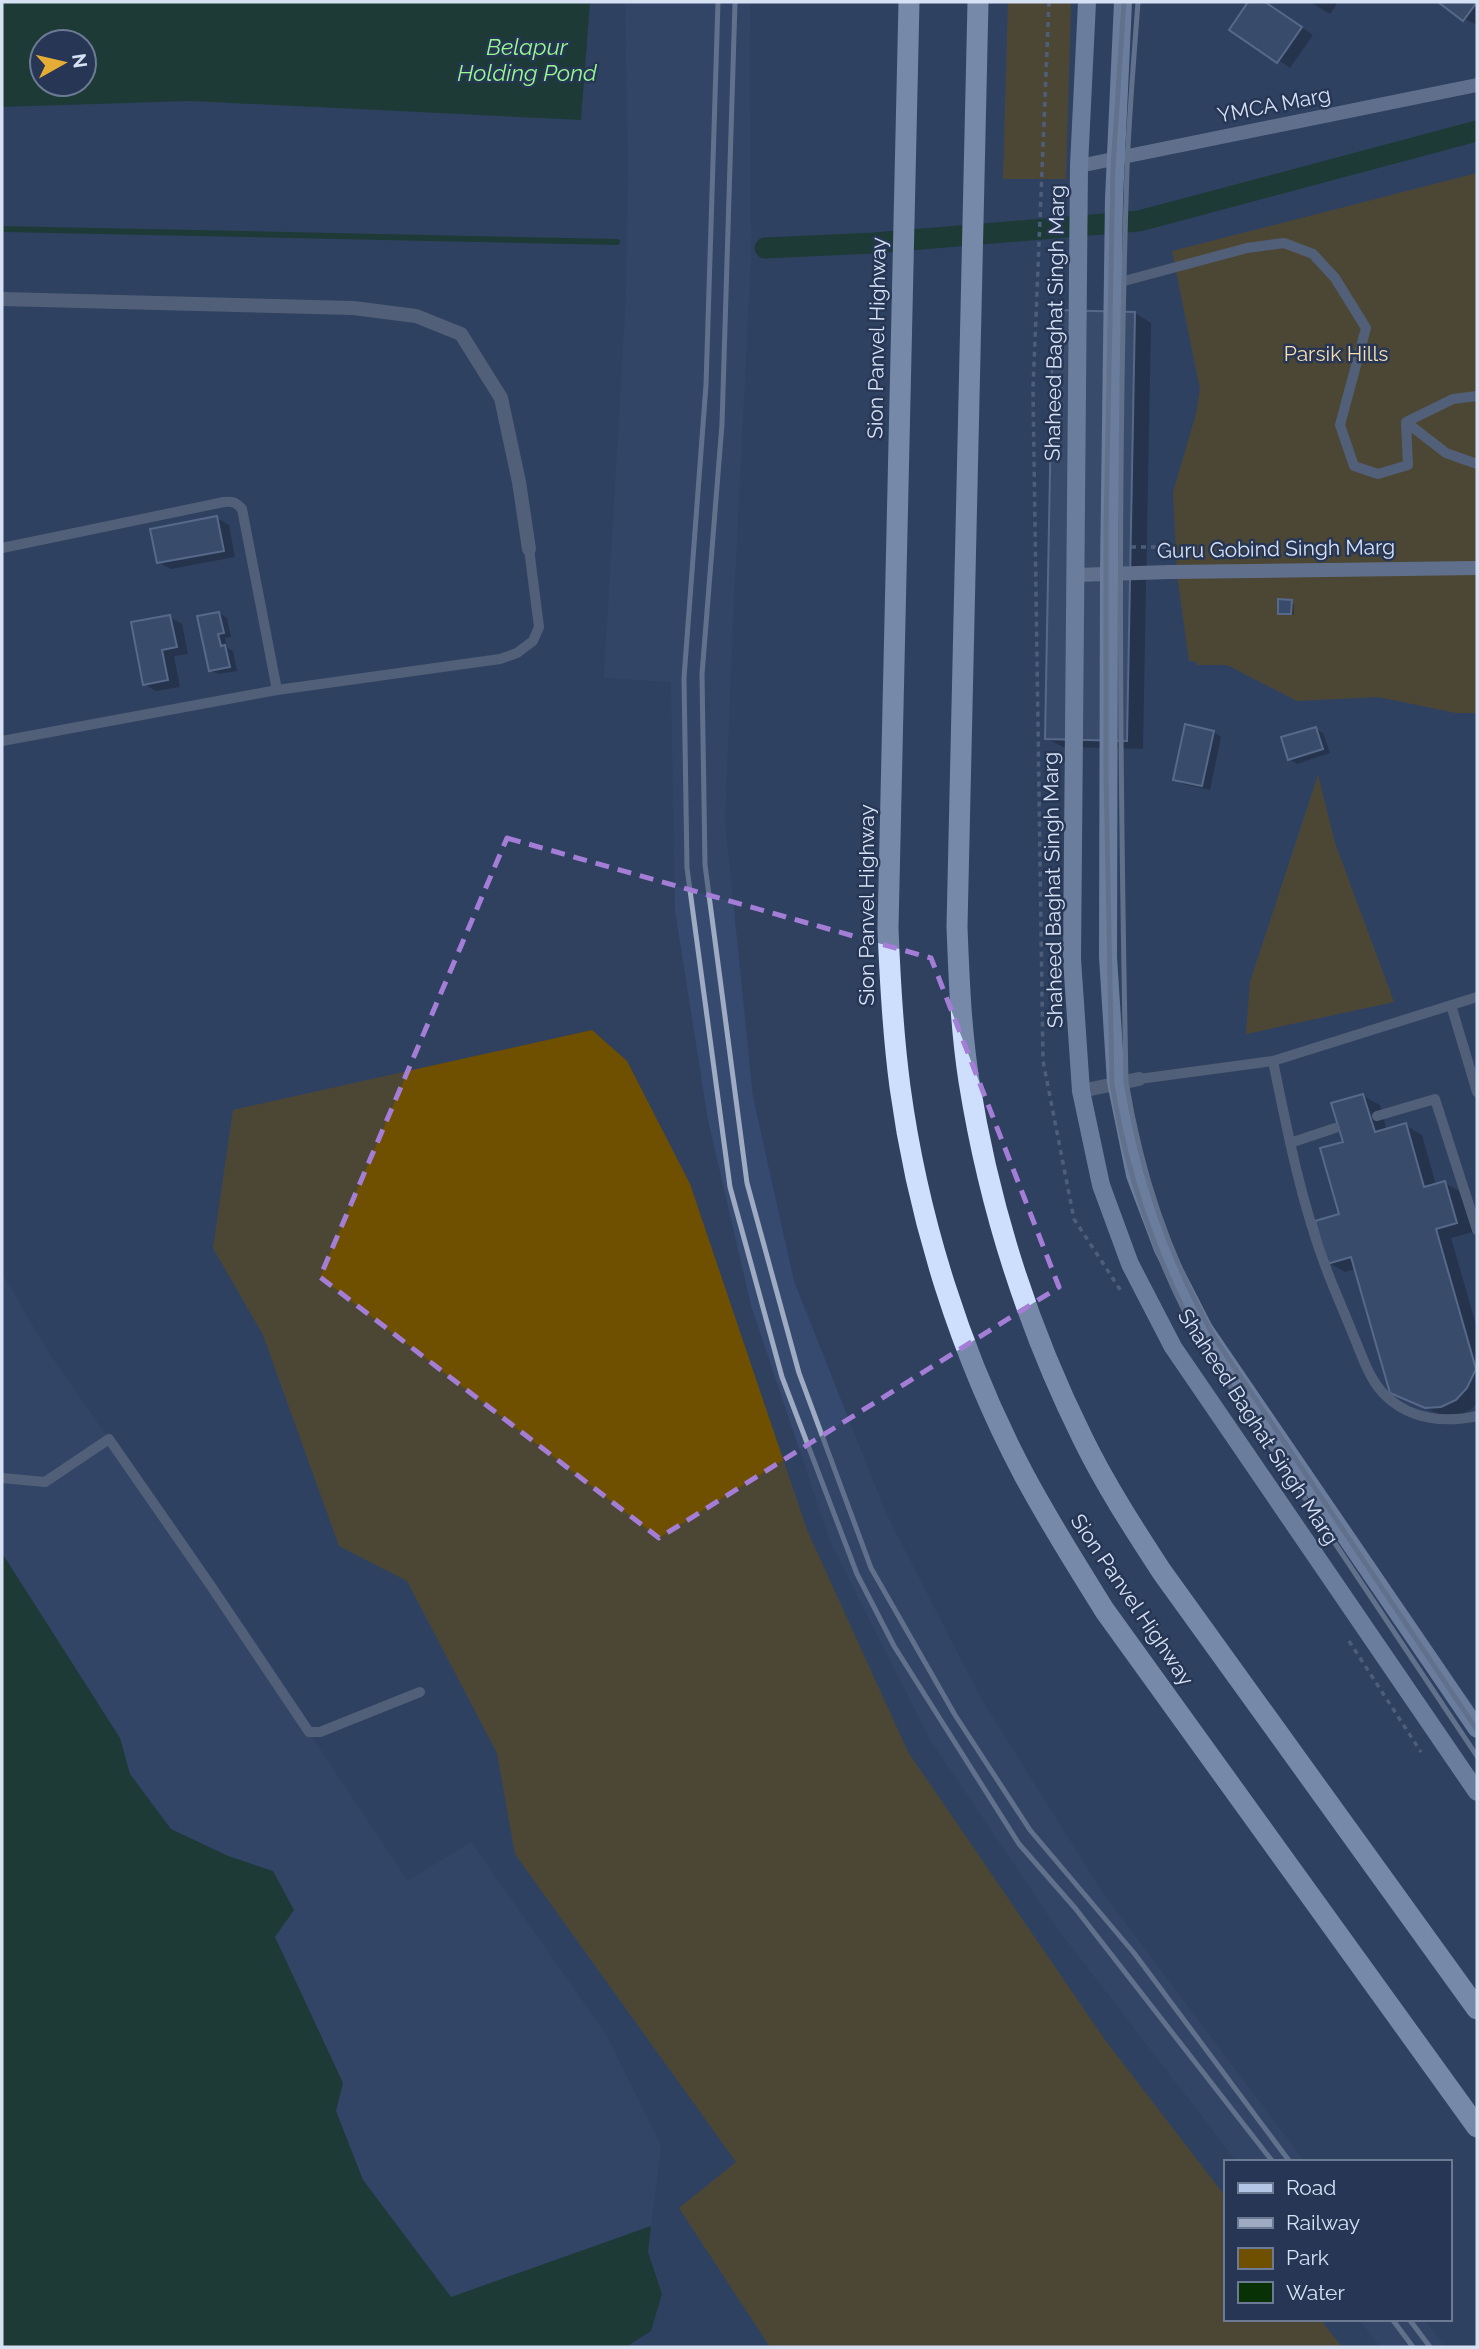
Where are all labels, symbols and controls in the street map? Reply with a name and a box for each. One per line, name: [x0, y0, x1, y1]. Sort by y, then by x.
north arrow: [28, 28, 98, 98]
water label: Belapur Holding Pond: [457, 33, 598, 86]
text: N: [68, 52, 92, 69]
street label: YMCA Marg: [1215, 81, 1333, 128]
street label: Shaheed Baghat Singh Marg: [1040, 185, 1069, 461]
street label: Sion Panvel Highway: [862, 237, 891, 439]
park label: Parsik Hills: [1284, 341, 1388, 366]
street label: Guru Gobind Singh Marg: [1157, 534, 1395, 563]
street label: Shaheed Baghat Singh Marg: [1038, 752, 1067, 1028]
street label: Sion Panvel Highway: [854, 804, 879, 1006]
street label: Shaheed Baghat Singh Marg: [1173, 1304, 1344, 1549]
street label: Sion Panvel Highway: [1066, 1509, 1199, 1690]
legend: [1224, 2160, 1451, 2321]
text: Road: [1286, 2175, 1336, 2200]
text: Railway: [1286, 2210, 1360, 2235]
text: Park: [1286, 2245, 1329, 2270]
text: Water: [1286, 2280, 1345, 2305]

